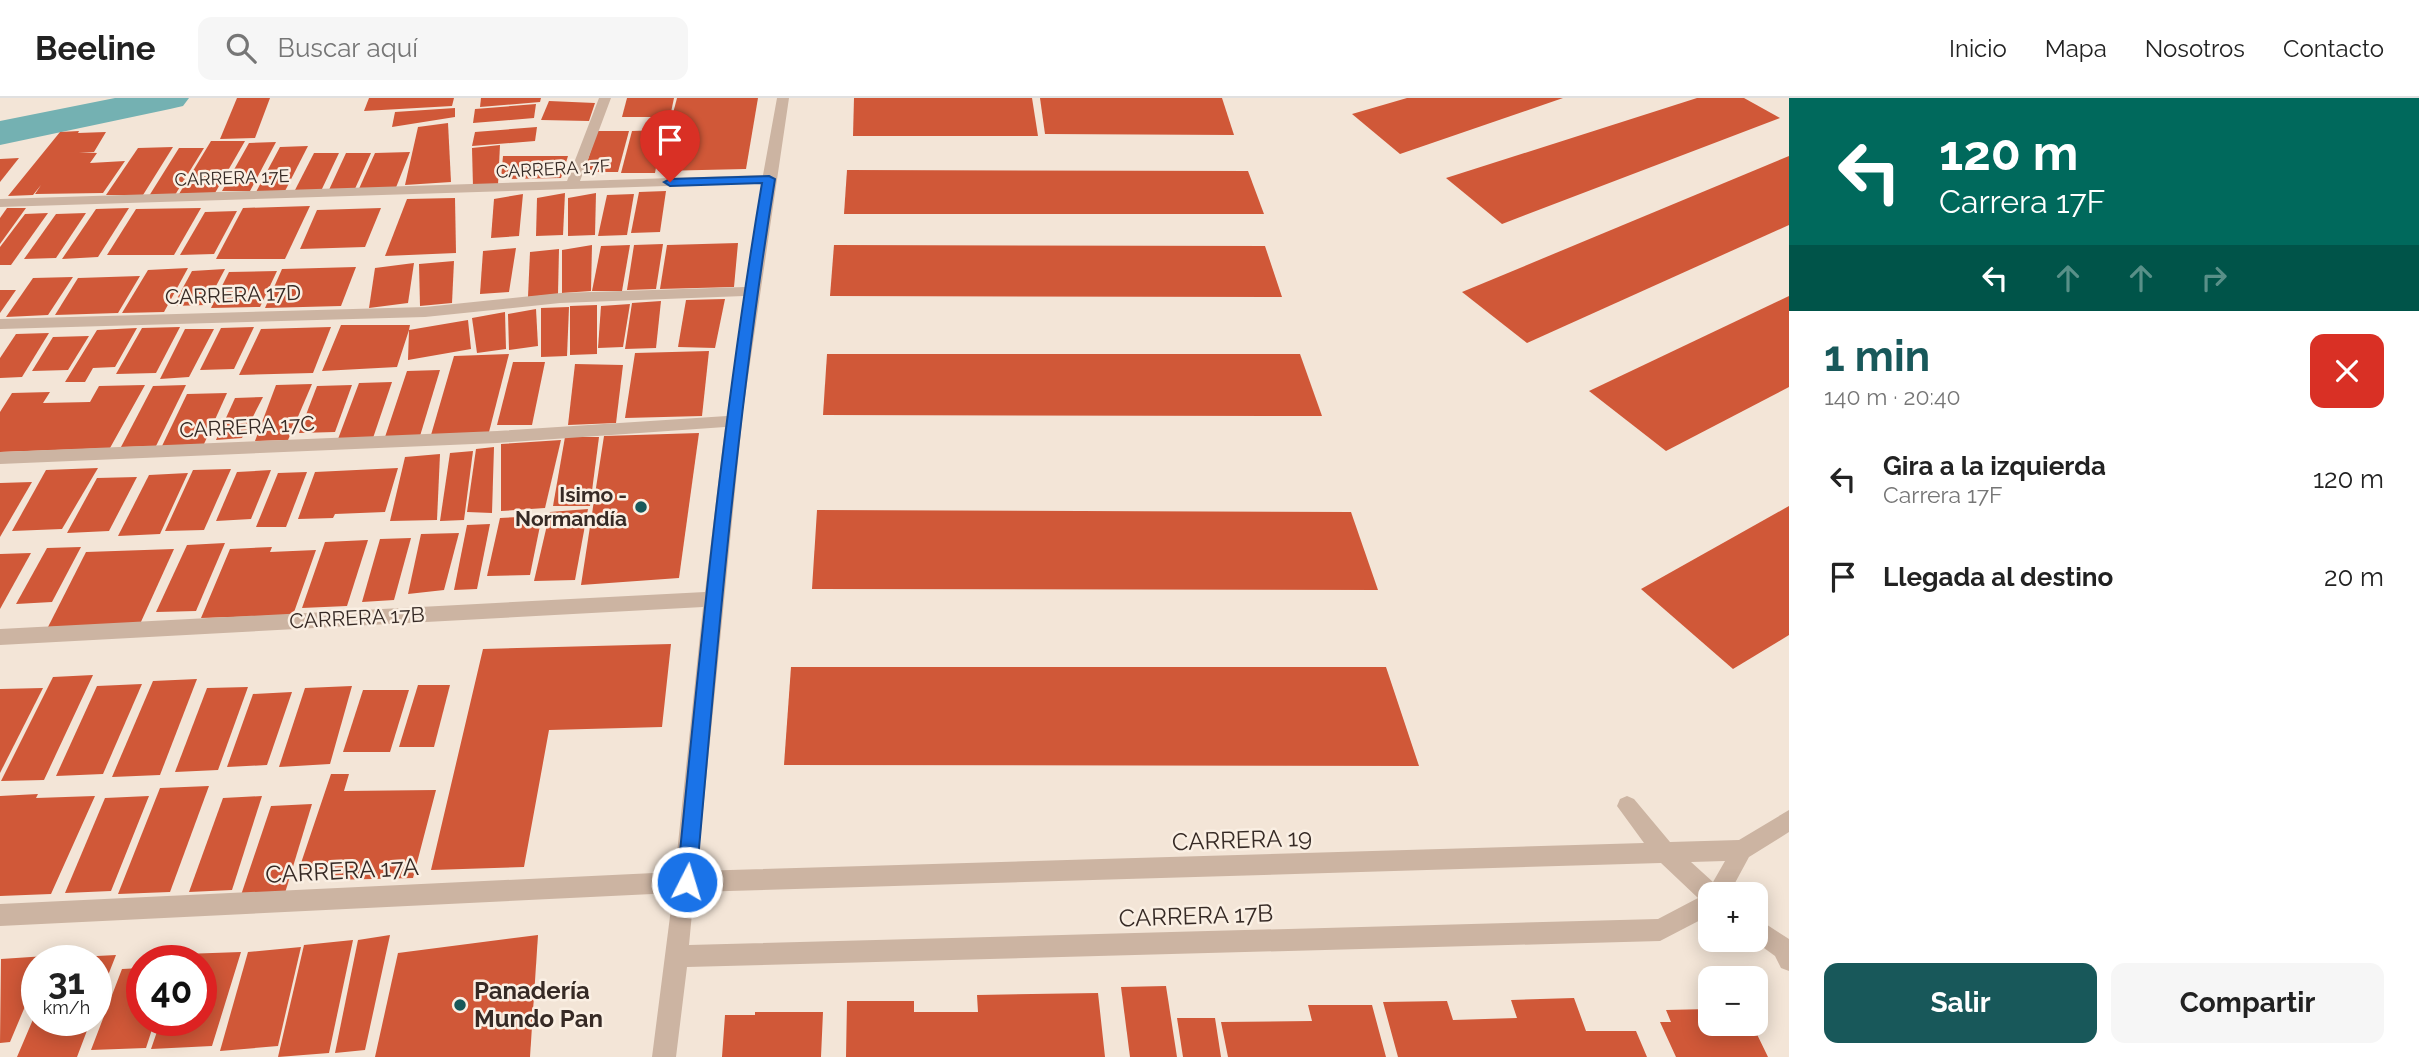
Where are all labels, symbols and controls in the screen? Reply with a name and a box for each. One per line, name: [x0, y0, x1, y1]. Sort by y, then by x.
search box: [198, 17, 688, 80]
text: Beeline: [35, 29, 156, 68]
icon: search: [222, 29, 260, 67]
text: Buscar aquí: [278, 33, 418, 63]
text: Inicio: [1949, 34, 2007, 63]
text: Mapa: [2045, 34, 2107, 63]
text: Nosotros: [2145, 34, 2245, 63]
text: Contacto: [2283, 34, 2384, 63]
pin: [640, 110, 700, 182]
icon: arrive: [651, 121, 689, 159]
text: 120 m: [1939, 124, 2078, 181]
icon: left: [1824, 126, 1915, 217]
street label: CARRERA 17F: [495, 155, 611, 182]
street label: CARRERA 17E: [174, 165, 290, 190]
text: Carrera 17F: [1939, 183, 2105, 220]
icon: left: [1976, 259, 2014, 297]
icon: ahead: [2049, 259, 2087, 297]
icon: ahead: [2122, 259, 2160, 297]
icon: right: [2195, 259, 2233, 297]
street label: CARRERA 17D: [164, 280, 302, 309]
text: 1 min: [1824, 332, 1930, 381]
button: close: [2310, 334, 2384, 408]
text: 140 m · 20:40: [1824, 383, 1961, 410]
street label: CARRERA 17C: [179, 410, 315, 443]
text: Gira a la izquierda: [1883, 451, 2106, 481]
icon: left: [1824, 460, 1862, 498]
text: 120 m: [2313, 464, 2384, 494]
text: Carrera 17F: [1883, 481, 2003, 508]
place label: Isimo - Normandía: [515, 482, 627, 531]
marker: Isimo - Normandía: [633, 499, 649, 515]
icon: arrive: [1824, 558, 1862, 596]
text: Llegada al destino: [1883, 562, 2113, 592]
text: 20 m: [2324, 562, 2384, 592]
street label: CARRERA 17B: [289, 601, 425, 634]
street label: CARRERA 19: [1172, 823, 1312, 856]
position arrow: [650, 845, 724, 919]
street label: CARRERA 17A: [264, 852, 419, 889]
map controls: [1698, 882, 1768, 1036]
button: +: [1698, 882, 1768, 952]
street label: CARRERA 17B: [1118, 898, 1274, 933]
speed limit sign: 40: [126, 945, 217, 1036]
text: 31: [48, 961, 85, 1002]
button: Salir: [1824, 963, 2097, 1043]
button: Compartir: [2111, 963, 2384, 1043]
button: −: [1698, 966, 1768, 1036]
place label: Panadería Mundo Pan: [474, 976, 603, 1033]
text: km/h: [43, 997, 90, 1018]
marker: Panadería Mundo Pan: [452, 997, 468, 1013]

